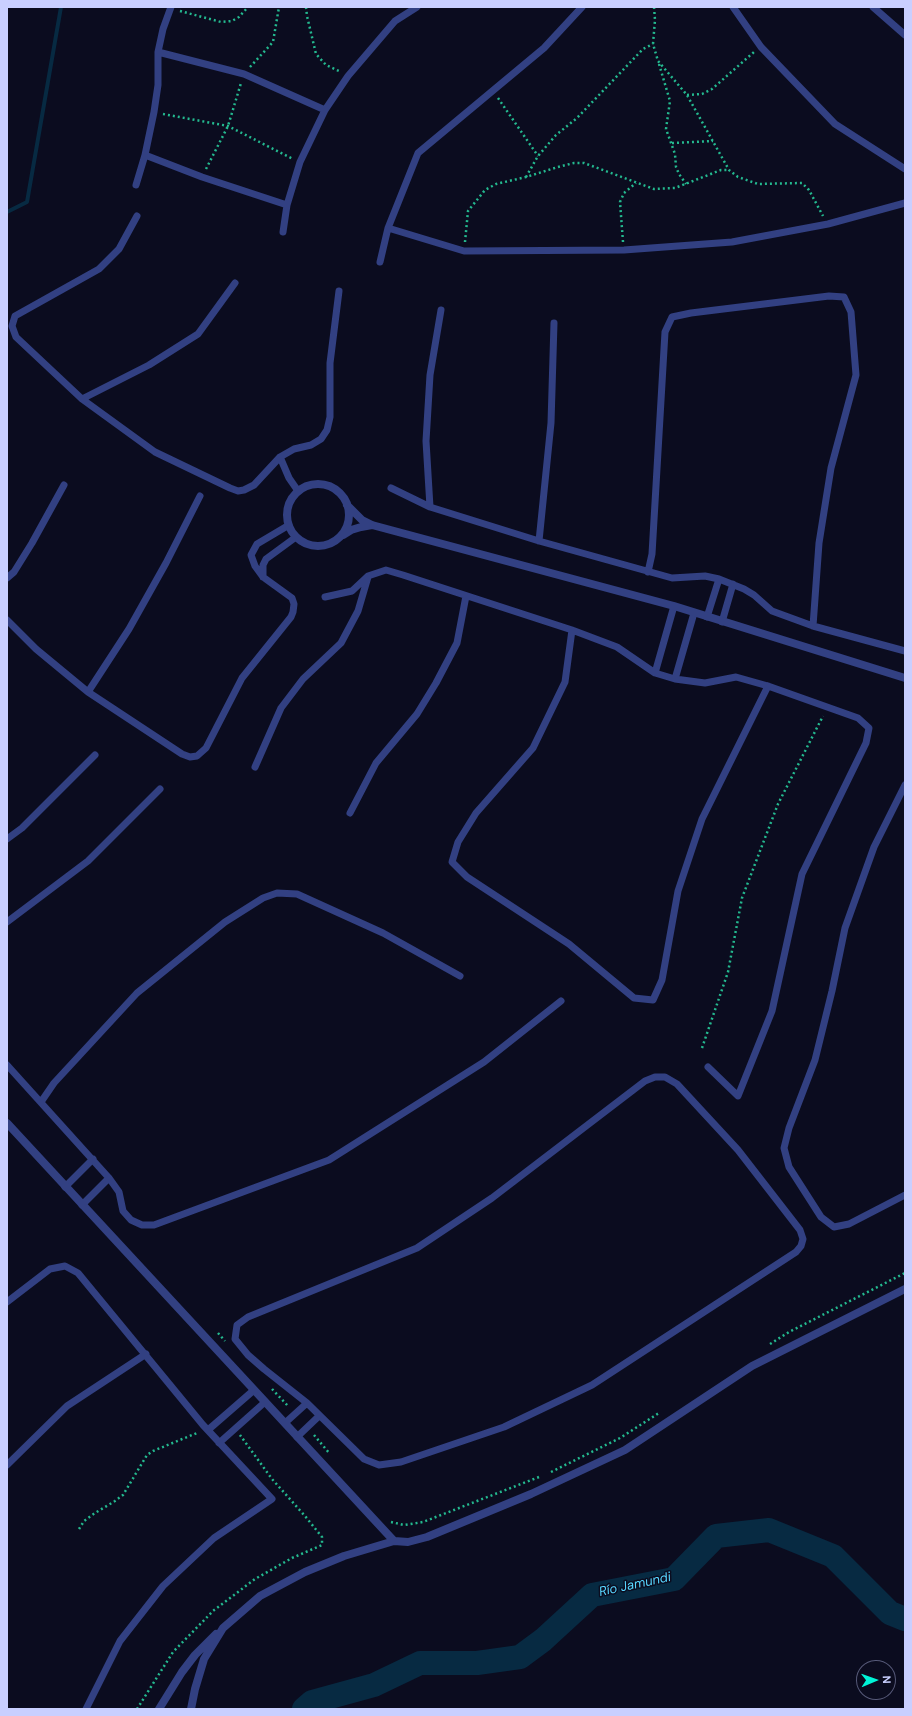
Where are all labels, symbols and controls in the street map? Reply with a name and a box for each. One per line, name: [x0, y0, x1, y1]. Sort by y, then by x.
water label: Río Jamundi: [598, 1570, 672, 1600]
north arrow: [856, 1660, 896, 1700]
text: N: [880, 1675, 894, 1684]

